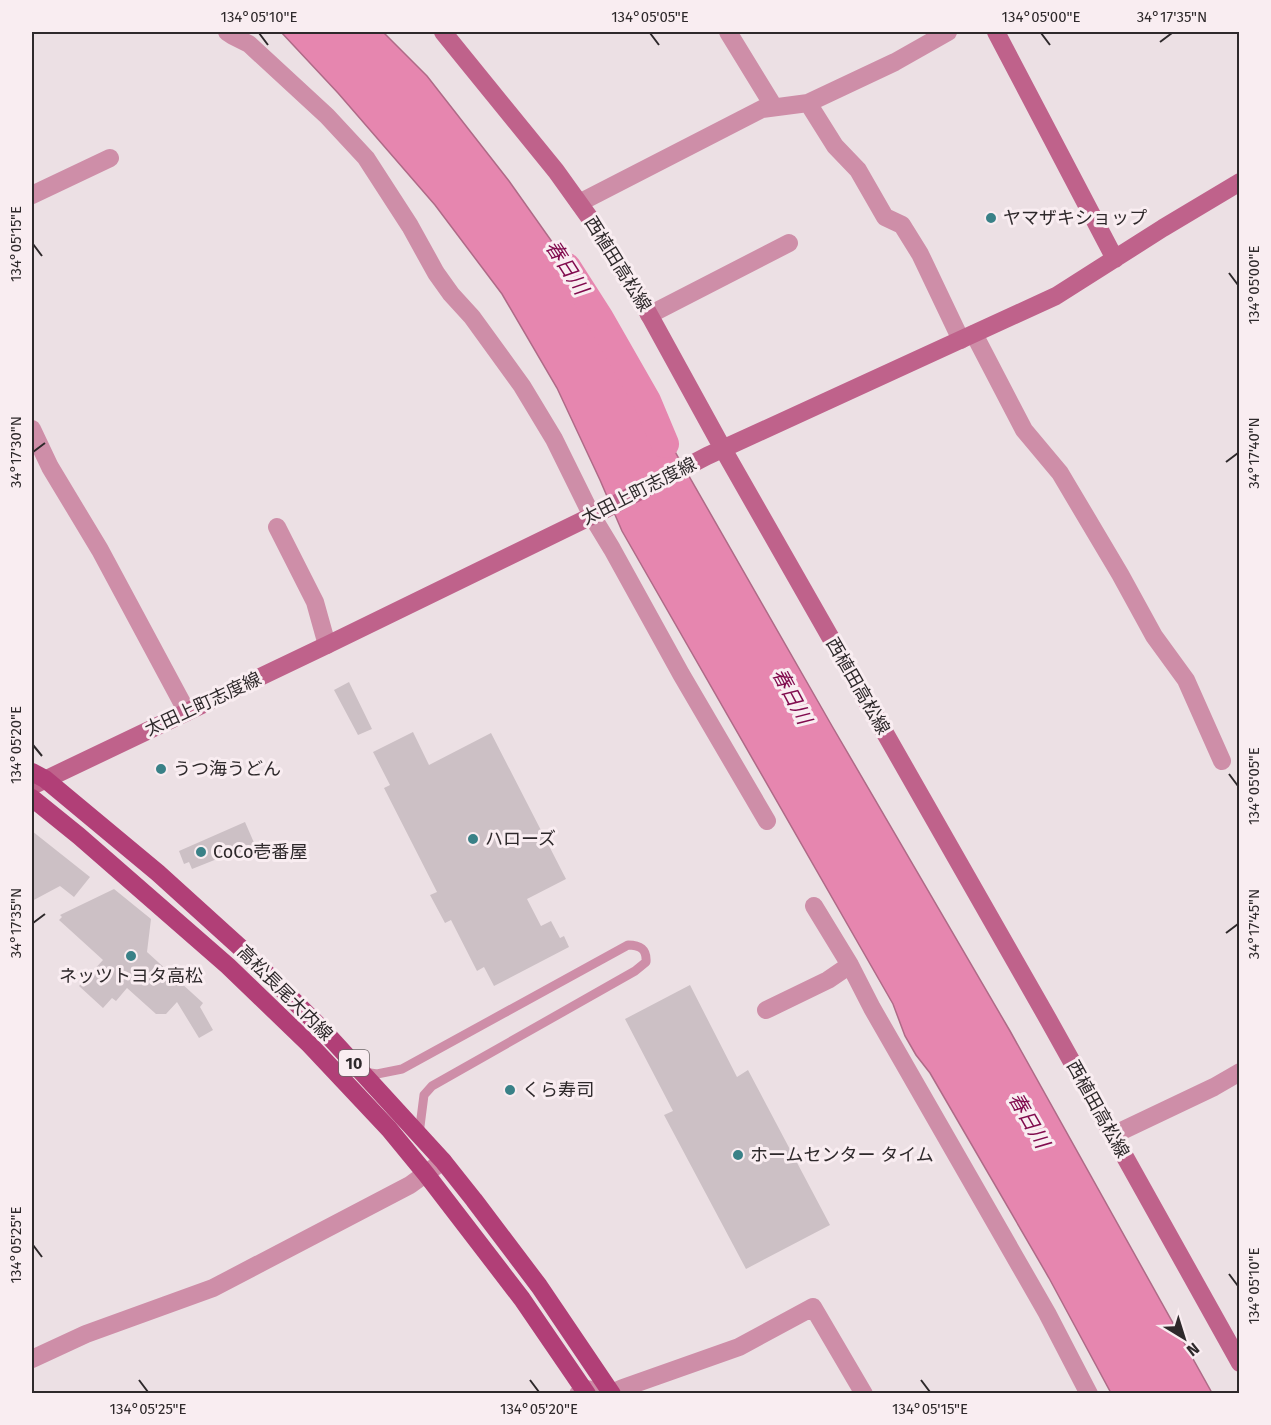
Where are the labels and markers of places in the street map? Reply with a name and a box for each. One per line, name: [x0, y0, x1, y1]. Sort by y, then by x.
place label: ヤマザキショップ: [1003, 207, 1147, 229]
marker: ヤマザキショップ: [984, 211, 998, 225]
place label: うつ海うどん: [173, 758, 281, 780]
marker: うつ海うどん: [154, 762, 168, 776]
place label: ハローズ: [485, 828, 556, 850]
marker: ハローズ: [466, 832, 480, 846]
place label: CoCo壱番屋: [213, 841, 307, 863]
marker: CoCo壱番屋: [194, 845, 208, 859]
marker: ネッツトヨタ高松: [124, 949, 138, 963]
place label: ネッツトヨタ高松: [59, 965, 203, 987]
place label: くら寿司: [522, 1079, 594, 1101]
marker: くら寿司: [503, 1083, 517, 1097]
place label: ホームセンター タイム: [750, 1144, 934, 1166]
marker: ホームセンター タイム: [731, 1148, 745, 1162]

